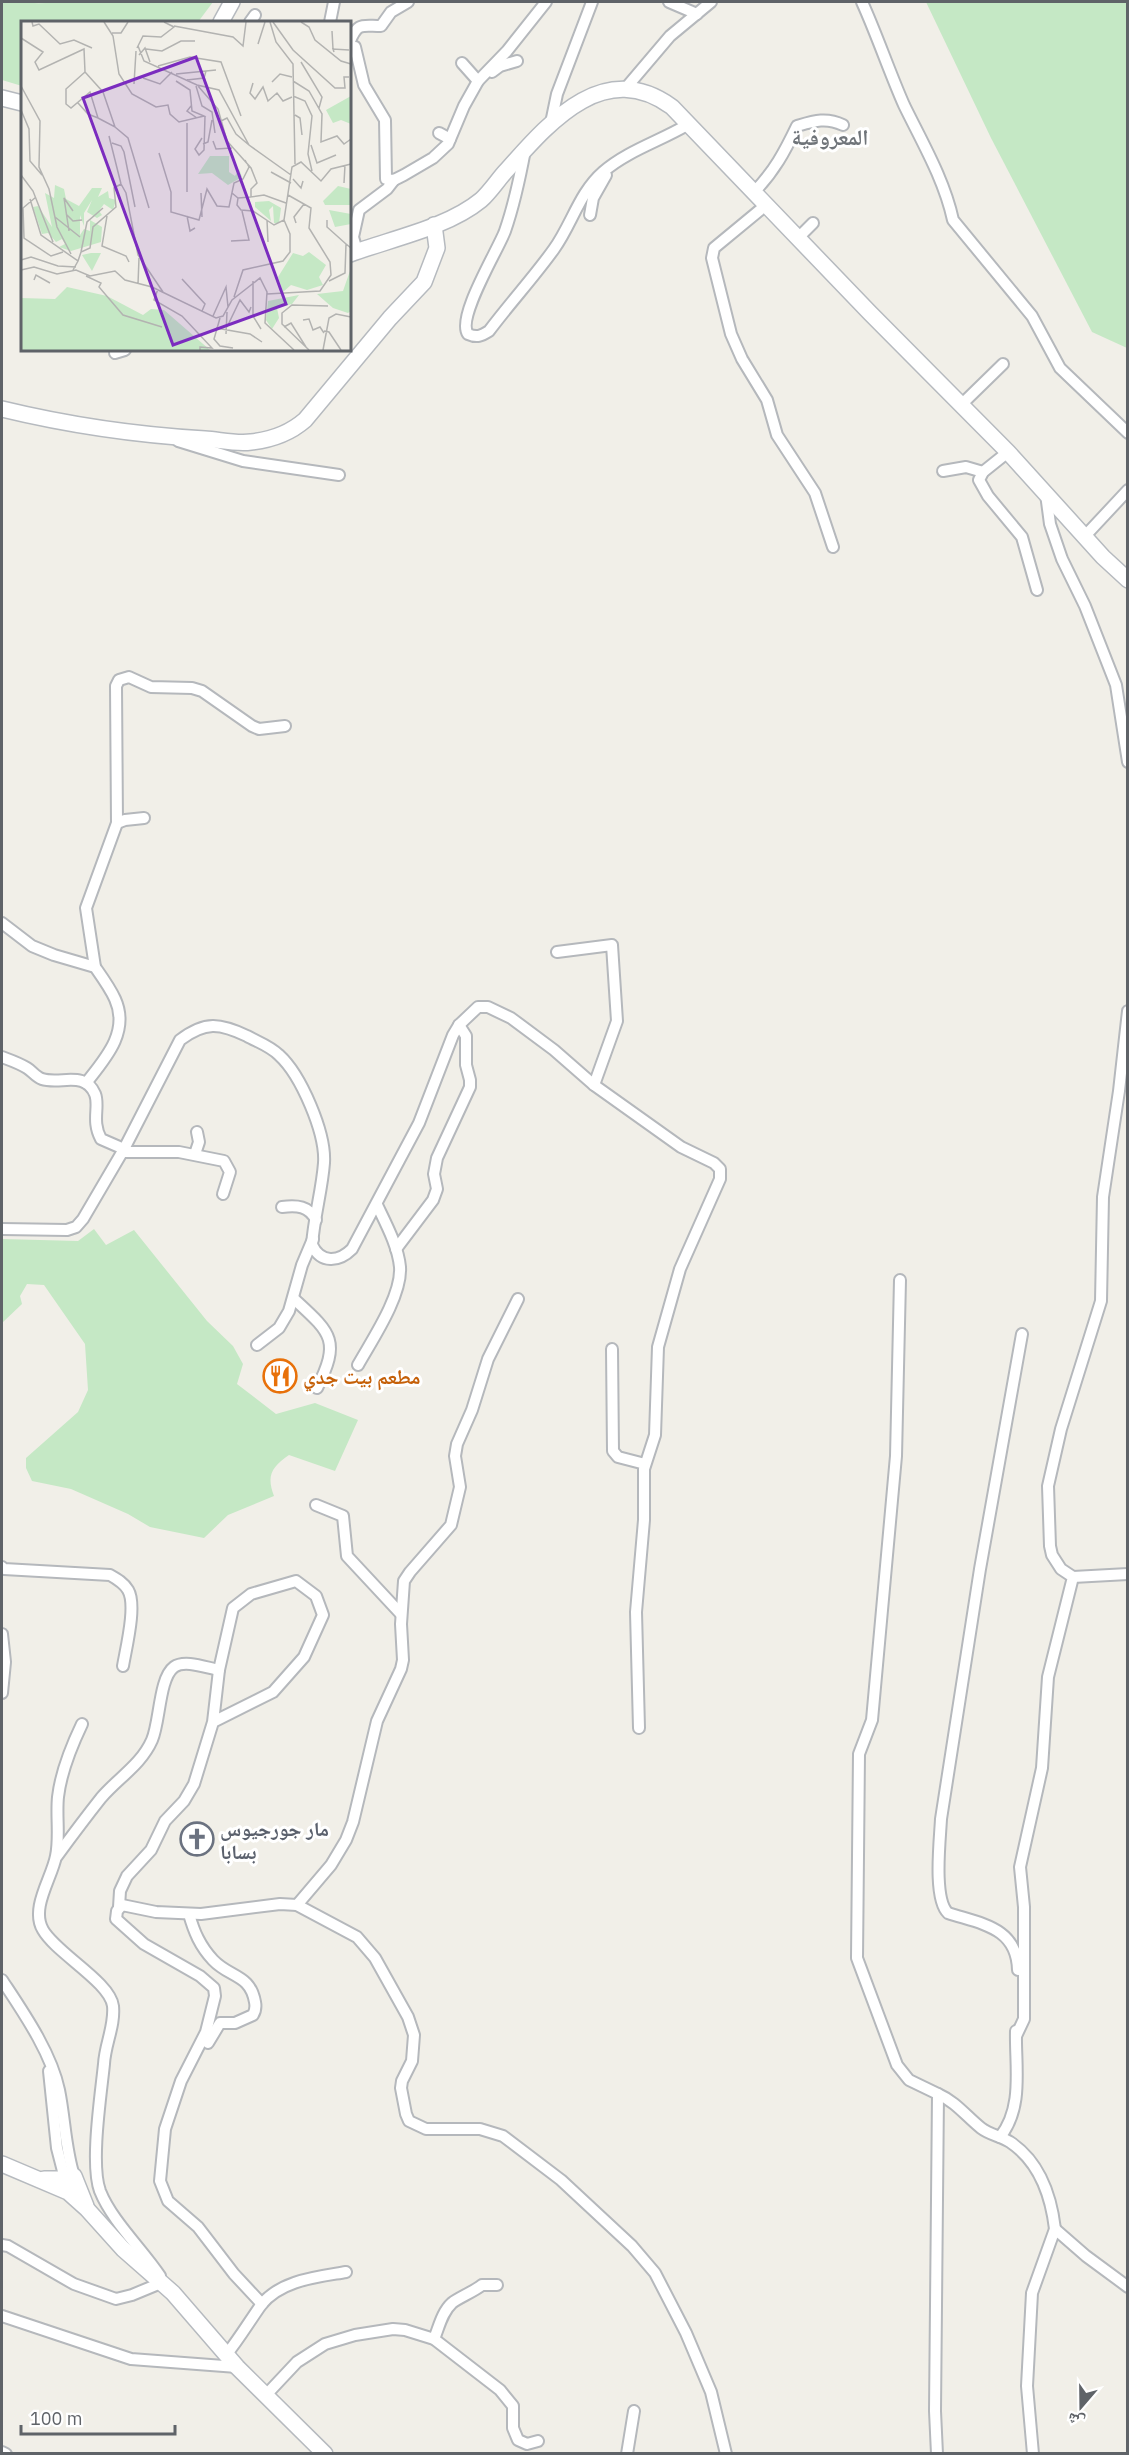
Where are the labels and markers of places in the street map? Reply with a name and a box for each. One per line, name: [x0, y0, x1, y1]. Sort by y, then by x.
restaurant icon: مطعم بيت جدي: [262, 1358, 298, 1394]
place label: مطعم بيت جدي: [303, 1363, 421, 1392]
place label: مار جورجيوس بسابا: [220, 1815, 329, 1865]
church icon: مار جورجيوس بسابا: [179, 1821, 215, 1857]

